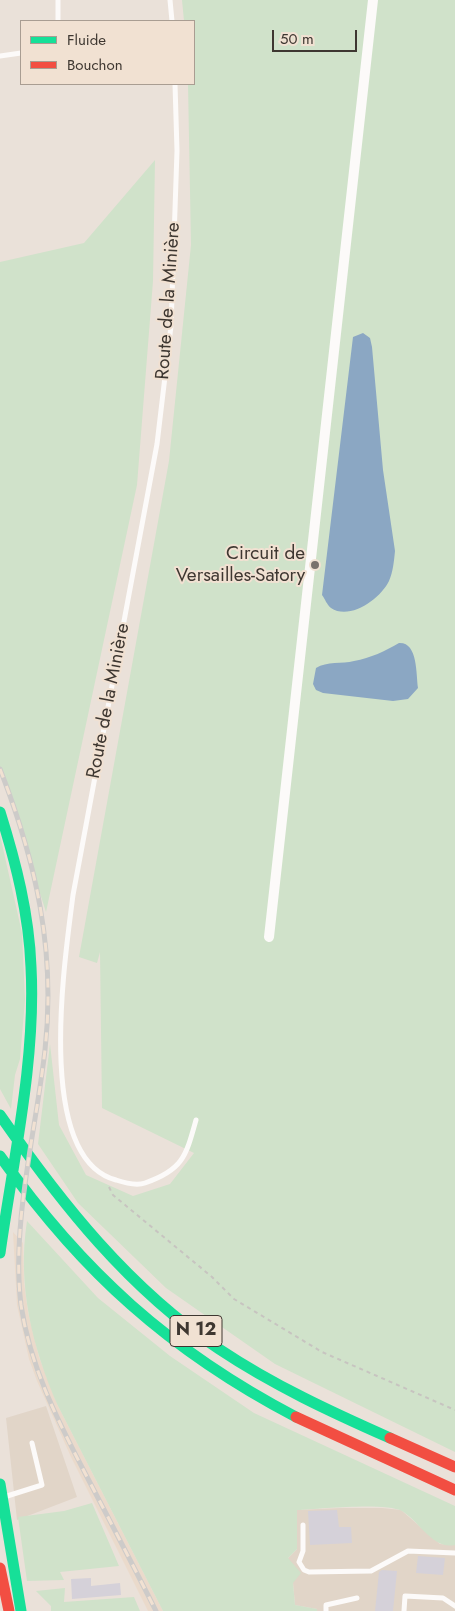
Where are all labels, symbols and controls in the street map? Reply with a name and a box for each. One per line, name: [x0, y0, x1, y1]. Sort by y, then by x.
legend: [20, 20, 195, 85]
scale bar: [275, 20, 360, 52]
text: 50 m: [280, 28, 314, 50]
text: Fluide: [67, 29, 106, 51]
text: Bouchon: [67, 54, 123, 76]
street label: Route de la Minière: [152, 222, 186, 380]
place label: Circuit de Versailles-Satory: [176, 543, 305, 587]
marker: Circuit de Versailles-Satory: [309, 559, 321, 571]
street label: Route de la Minière: [83, 621, 135, 781]
road number: N 12: [170, 1315, 222, 1346]

